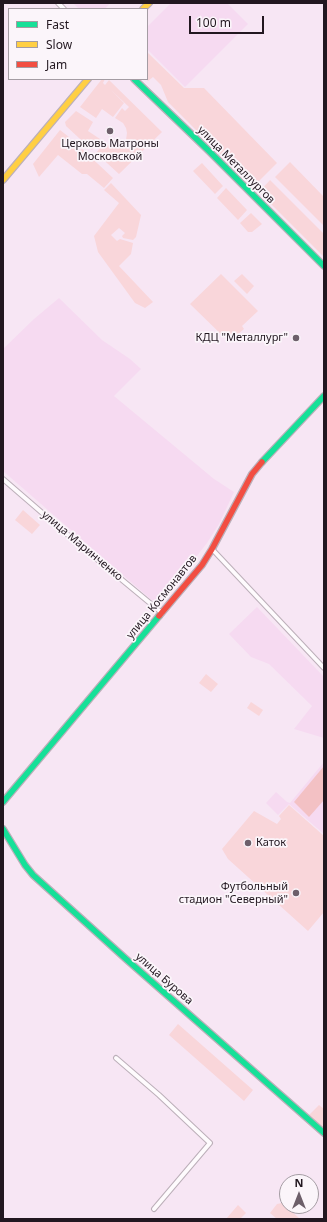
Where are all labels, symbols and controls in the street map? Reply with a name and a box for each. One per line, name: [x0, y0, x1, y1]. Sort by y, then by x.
legend: [8, 8, 148, 80]
scale bar: [191, 8, 266, 34]
text: 100 m: [196, 14, 231, 31]
text: Fast: [46, 16, 69, 33]
text: Slow: [46, 36, 72, 53]
text: Jam: [46, 56, 67, 73]
street label: улица Металлургов: [195, 124, 277, 206]
marker: Церковь Матроны Московской: [105, 126, 115, 136]
place label: Церковь Матроны Московской: [61, 137, 159, 163]
place label: КДЦ "Металлург": [196, 331, 288, 345]
marker: КДЦ "Металлург": [291, 333, 301, 343]
street label: улица Маринченко: [39, 508, 125, 584]
street label: улица Космонавтов: [124, 552, 200, 642]
place label: Каток: [256, 836, 286, 850]
marker: Каток: [243, 838, 253, 848]
place label: Футбольный стадион "Северный": [179, 880, 288, 906]
marker: Футбольный стадион "Северный": [291, 888, 301, 898]
street label: улица Бурова: [133, 950, 195, 1008]
north arrow: [279, 1174, 319, 1214]
text: N: [295, 1175, 303, 1190]

